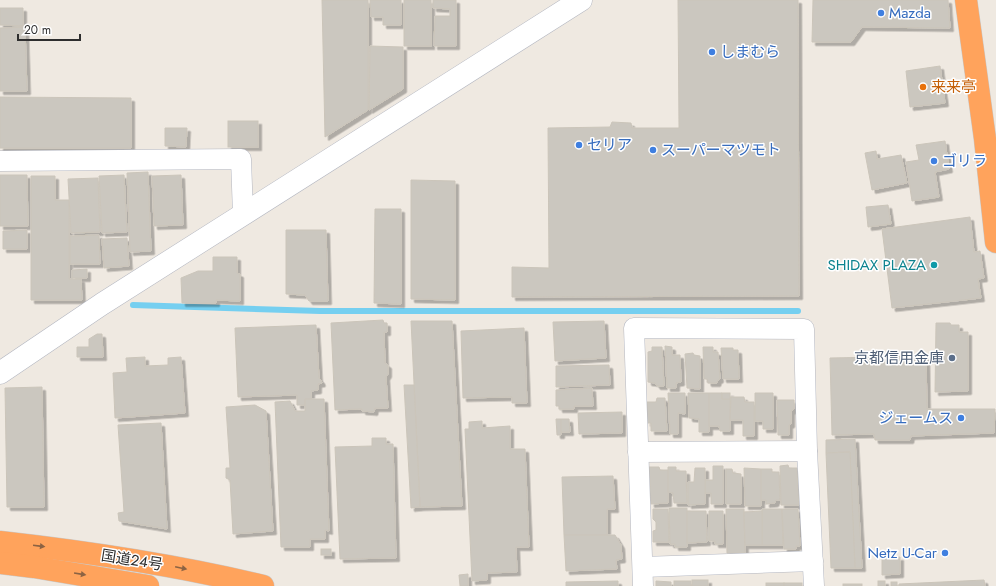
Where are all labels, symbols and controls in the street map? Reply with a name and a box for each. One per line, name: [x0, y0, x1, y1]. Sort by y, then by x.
place label: Mazda: [889, 2, 931, 24]
marker: Mazda: [876, 8, 886, 18]
scale bar: [18, 16, 80, 42]
text: 20 m: [24, 21, 51, 39]
place label: しまむら: [720, 41, 780, 63]
marker: しまむら: [707, 47, 717, 57]
place label: 来来亭: [931, 76, 976, 98]
marker: 来来亭: [918, 82, 928, 92]
place label: セリア: [587, 134, 632, 156]
place label: スーパーマツモト: [661, 139, 781, 161]
marker: セリア: [574, 140, 584, 150]
marker: スーパーマツモト: [648, 145, 658, 155]
place label: ゴリラ: [942, 150, 987, 172]
marker: ゴリラ: [929, 156, 939, 166]
place label: SHIDAX PLAZA: [828, 254, 926, 276]
marker: SHIDAX PLAZA: [929, 260, 939, 270]
place label: 京都信用金庫: [854, 347, 944, 369]
marker: 京都信用金庫: [947, 353, 957, 363]
place label: ジェームス: [878, 407, 953, 429]
marker: ジェームス: [956, 413, 966, 423]
place label: Netz U-Car: [867, 542, 938, 564]
one-way arrow: [33, 543, 45, 549]
street label: 国道24号: [100, 544, 164, 576]
marker: Netz U-Car: [940, 548, 950, 558]
one-way arrow: [175, 566, 187, 572]
one-way arrow: [74, 571, 86, 577]

